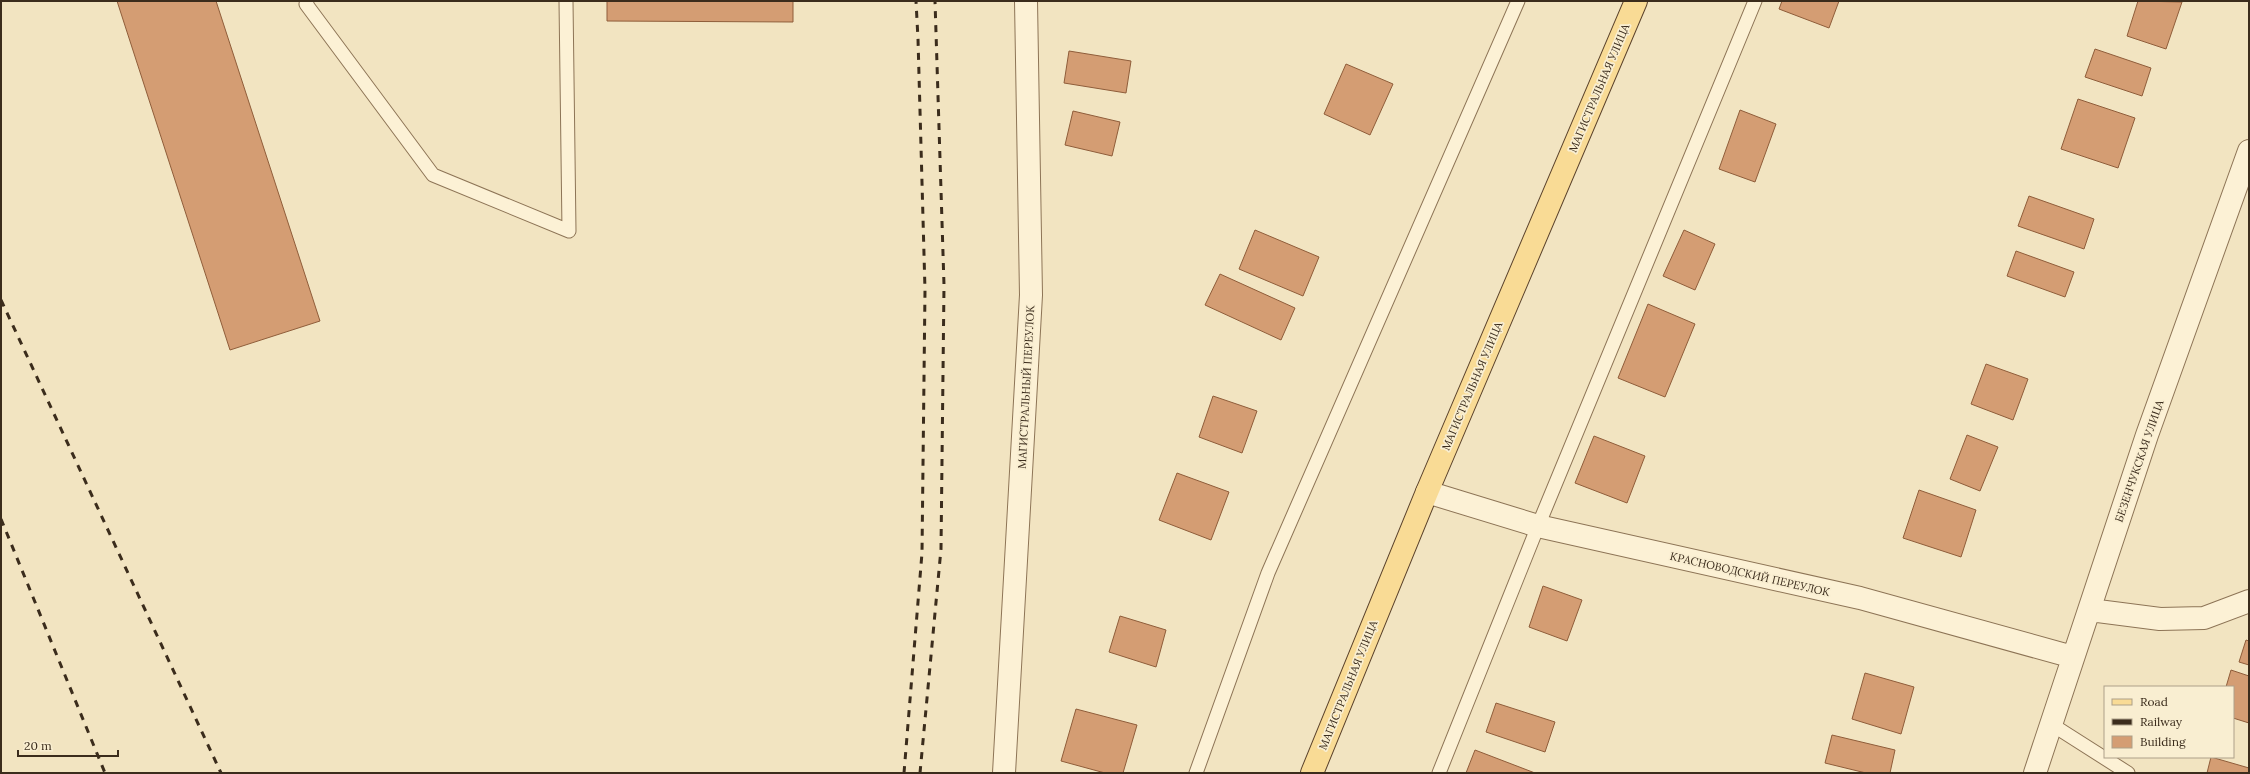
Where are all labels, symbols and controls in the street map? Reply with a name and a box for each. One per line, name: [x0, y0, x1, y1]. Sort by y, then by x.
street label: МАГИСТРАЛЬНАЯ УЛИЦА: [1566, 21, 1633, 154]
street label: МАГИСТРАЛЬНЫЙ ПЕРЕУЛОК: [1015, 304, 1037, 469]
street label: МАГИСТРАЛЬНАЯ УЛИЦА: [1439, 319, 1506, 452]
street label: БЕЗЕНЧУКСКАЯ УЛИЦА: [2112, 397, 2167, 524]
street label: КРАСНОВОДСКИЙ ПЕРЕУЛОК: [1669, 549, 1832, 599]
street label: МАГИСТРАЛЬНАЯ УЛИЦА: [1316, 617, 1381, 752]
legend: [2104, 686, 2234, 758]
text: Road: [2140, 694, 2168, 709]
text: Railway: [2140, 714, 2183, 729]
scale bar: [18, 732, 118, 758]
text: Building: [2140, 734, 2186, 749]
text: 20 m: [24, 738, 52, 753]

